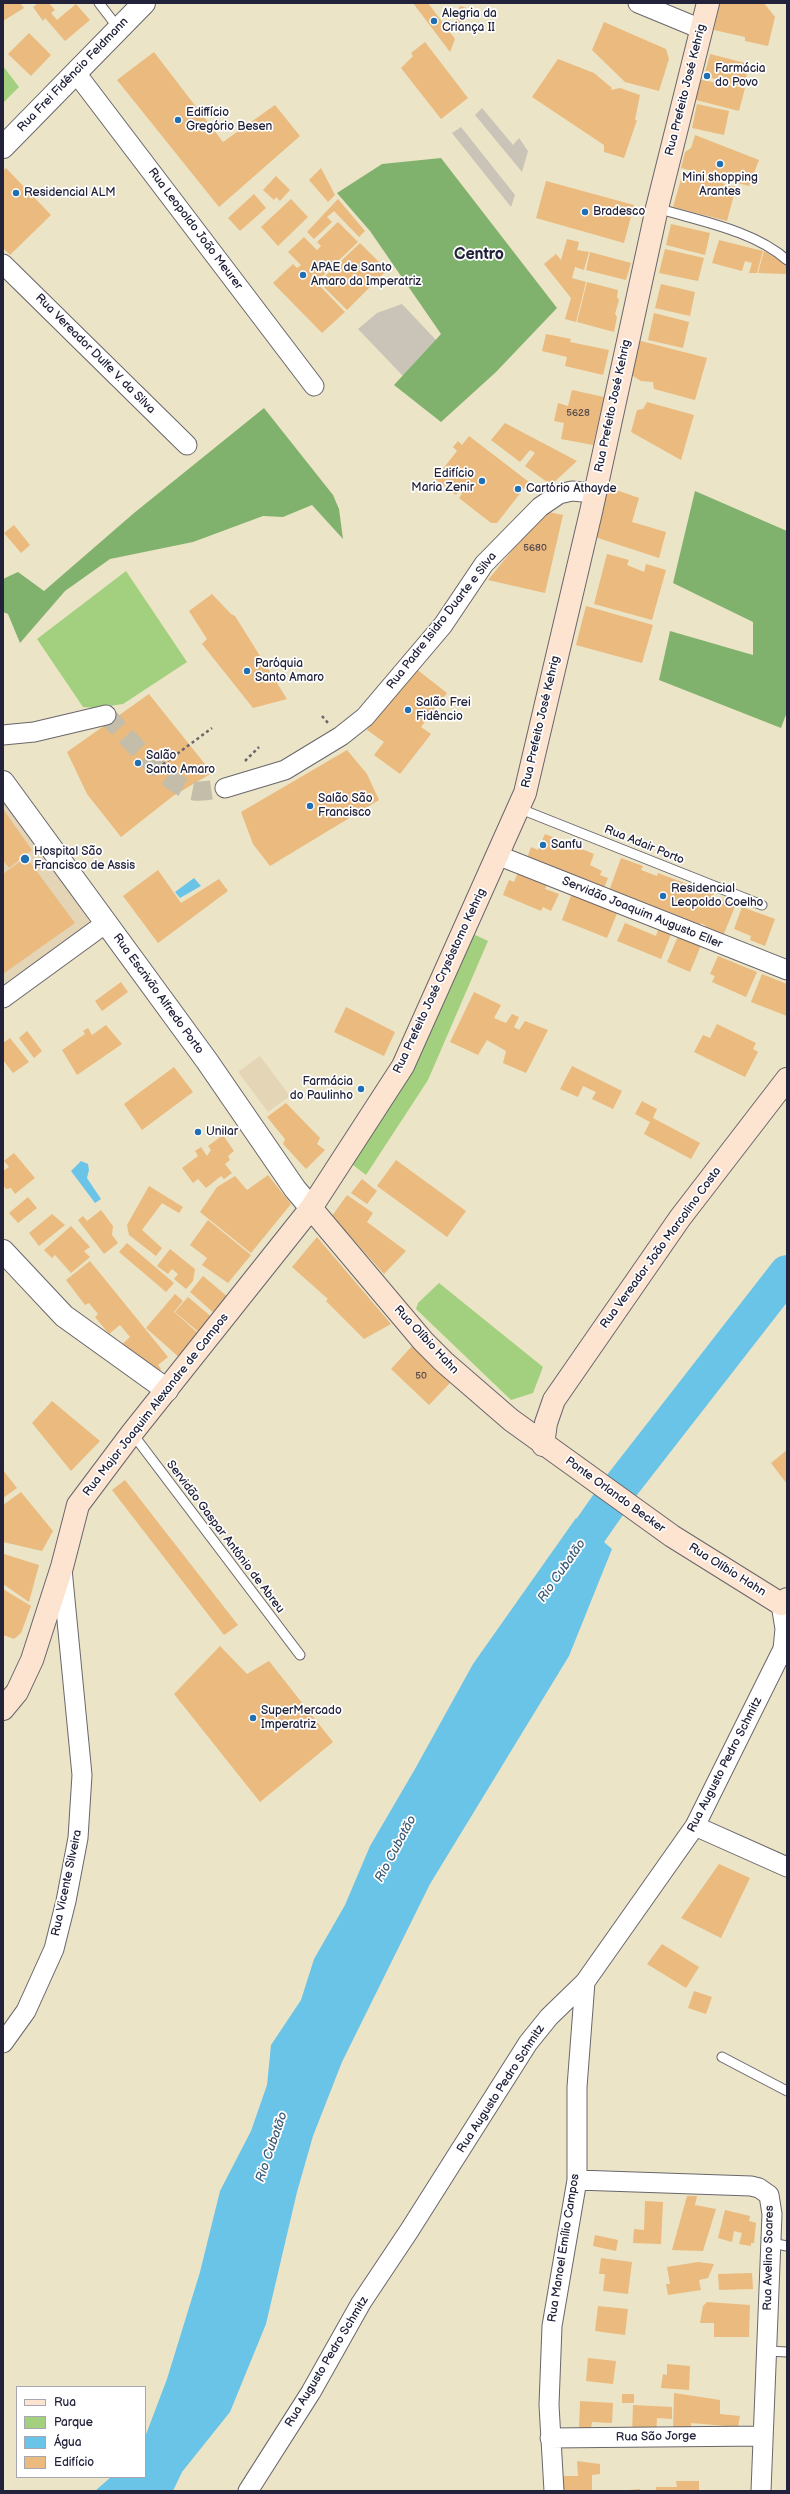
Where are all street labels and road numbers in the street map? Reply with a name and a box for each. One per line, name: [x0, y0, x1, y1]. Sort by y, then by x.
street label: Rua Frei Fidêncio Feldmann: [15, 15, 131, 135]
street label: Rua Prefeito José Kehrig: [663, 23, 709, 157]
street label: Rua Leopoldo João Meurer: [145, 165, 245, 293]
street label: Rua Vereador Dulfe V. da Silva: [32, 291, 158, 417]
street label: Rua Prefeito José Kehrig: [592, 338, 634, 474]
street label: Rua Padre Isidro Duarte e Silva: [384, 550, 500, 692]
street label: Rua Prefeito José Kehrig: [519, 654, 563, 790]
street label: Rua Adair Porto: [602, 822, 686, 868]
street label: Servidão Joaquim Augusto Eller: [560, 874, 724, 952]
street label: Rua Prefeito José Crysóstomo Kehrig: [391, 886, 489, 1076]
street label: Rua Escrivão Alfredo Porto: [110, 931, 206, 1057]
street label: Rua Vereador João Marcolino Costa: [598, 1164, 724, 1332]
street label: Rua Olíbio Hahn: [391, 1303, 461, 1377]
street label: Rua Major Joaquim Alexandre de Campos: [80, 1311, 232, 1499]
street label: Ponte Orlando Becker: [562, 1454, 668, 1536]
street label: Servidão Gaspar Antônio de Abreu: [163, 1458, 287, 1616]
street label: Rua Olíbio Hahn: [686, 1540, 768, 1600]
street label: Rua Augusto Pedro Schmitz: [685, 1695, 765, 1835]
street label: Rua Vicente Silveira: [49, 1828, 85, 1938]
street label: Rua Augusto Pedro Schmitz: [454, 2022, 548, 2156]
street label: Rua Manoel Emílio Campos: [545, 2173, 583, 2323]
street label: Rua Avelino Soares: [761, 2205, 777, 2311]
street label: Rua Augusto Pedro Schmitz: [282, 2294, 372, 2430]
street label: Rua São Jorge: [616, 2429, 696, 2445]

